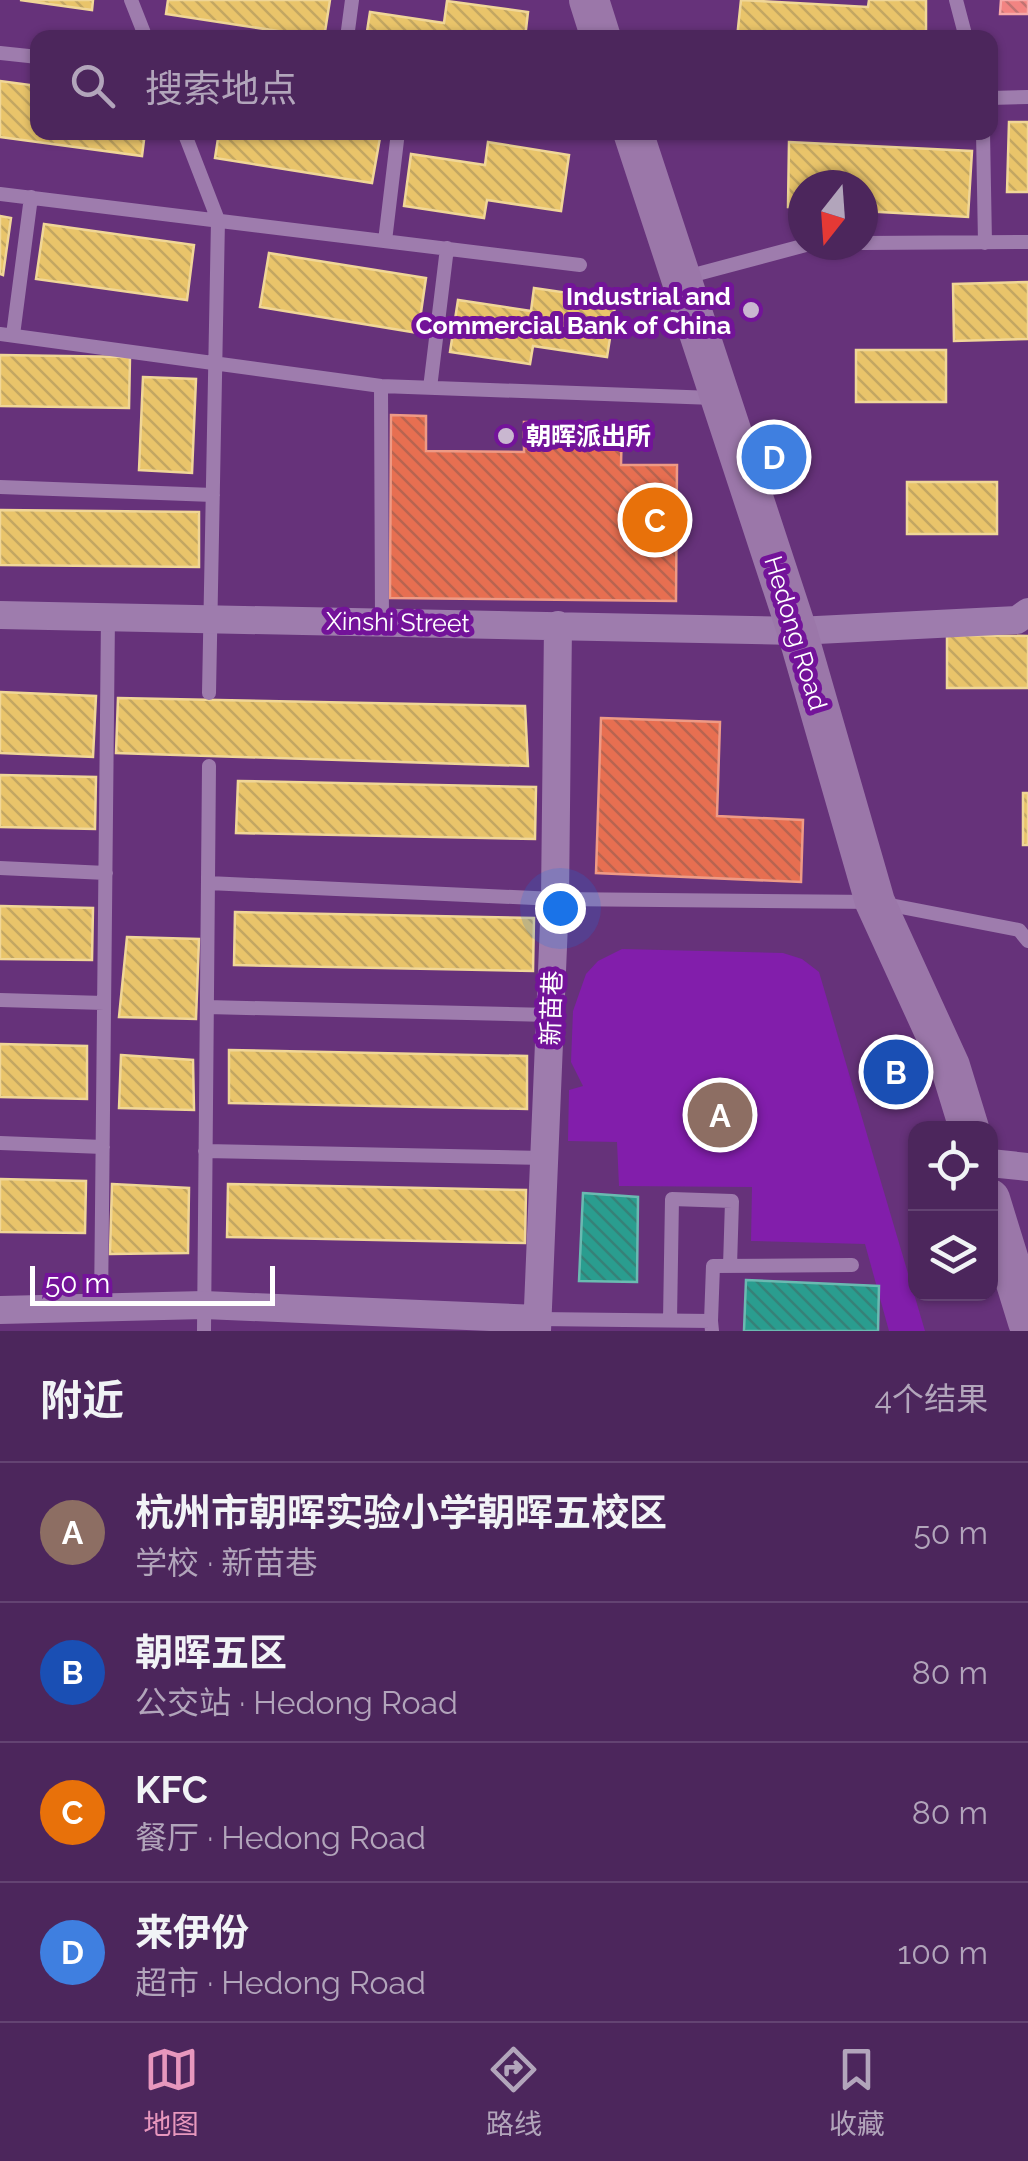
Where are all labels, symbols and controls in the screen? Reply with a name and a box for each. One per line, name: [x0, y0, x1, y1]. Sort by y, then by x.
search box: [30, 30, 998, 140]
icon: search: [65, 58, 120, 113]
text: 搜索地点: [145, 66, 297, 111]
north arrow: [788, 170, 878, 260]
place label: Industrial and Commercial Bank of China: [415, 281, 731, 340]
marker: Industrial and Commercial Bank of China: [740, 299, 762, 321]
pin: D: [742, 420, 806, 494]
place label: 朝晖派出所: [526, 421, 651, 451]
marker: 朝晖派出所: [495, 425, 517, 447]
pin: C: [622, 482, 688, 558]
street label: Hedong Road: [758, 552, 834, 714]
street label: Xinshi Street: [326, 606, 471, 638]
your location: [535, 883, 586, 934]
street label: 新苗巷: [535, 970, 567, 1046]
pin: B: [864, 1034, 928, 1110]
pin: A: [688, 1078, 752, 1152]
map controls: [908, 1121, 998, 1301]
button: locate: [908, 1121, 998, 1211]
button: layers: [908, 1211, 998, 1301]
scale bar: [30, 1261, 275, 1306]
text: 50 m: [45, 1267, 110, 1300]
text: 附近: [40, 1376, 124, 1425]
text: 4个结果: [875, 1380, 988, 1417]
text: 杭州市朝晖实验小学朝晖五校区: [135, 1490, 667, 1535]
text: A: [62, 1514, 83, 1551]
text: 50 m: [913, 1514, 988, 1551]
text: 学校 · 新苗巷: [135, 1544, 317, 1581]
text: 朝晖五区: [135, 1630, 287, 1675]
text: B: [62, 1654, 83, 1691]
text: 80 m: [912, 1654, 988, 1691]
text: 公交站 · Hedong Road: [135, 1684, 458, 1721]
text: KFC: [135, 1767, 208, 1812]
text: C: [62, 1794, 83, 1831]
text: 80 m: [912, 1794, 988, 1831]
text: 餐厅 · Hedong Road: [135, 1819, 426, 1856]
text: 来伊份: [135, 1910, 249, 1955]
text: D: [61, 1934, 84, 1971]
text: 100 m: [898, 1934, 988, 1971]
text: 超市 · Hedong Road: [135, 1964, 426, 2001]
tab: 地图: [143, 2042, 199, 2142]
tab: 路线: [486, 2042, 542, 2142]
tab: 收藏: [829, 2042, 885, 2142]

